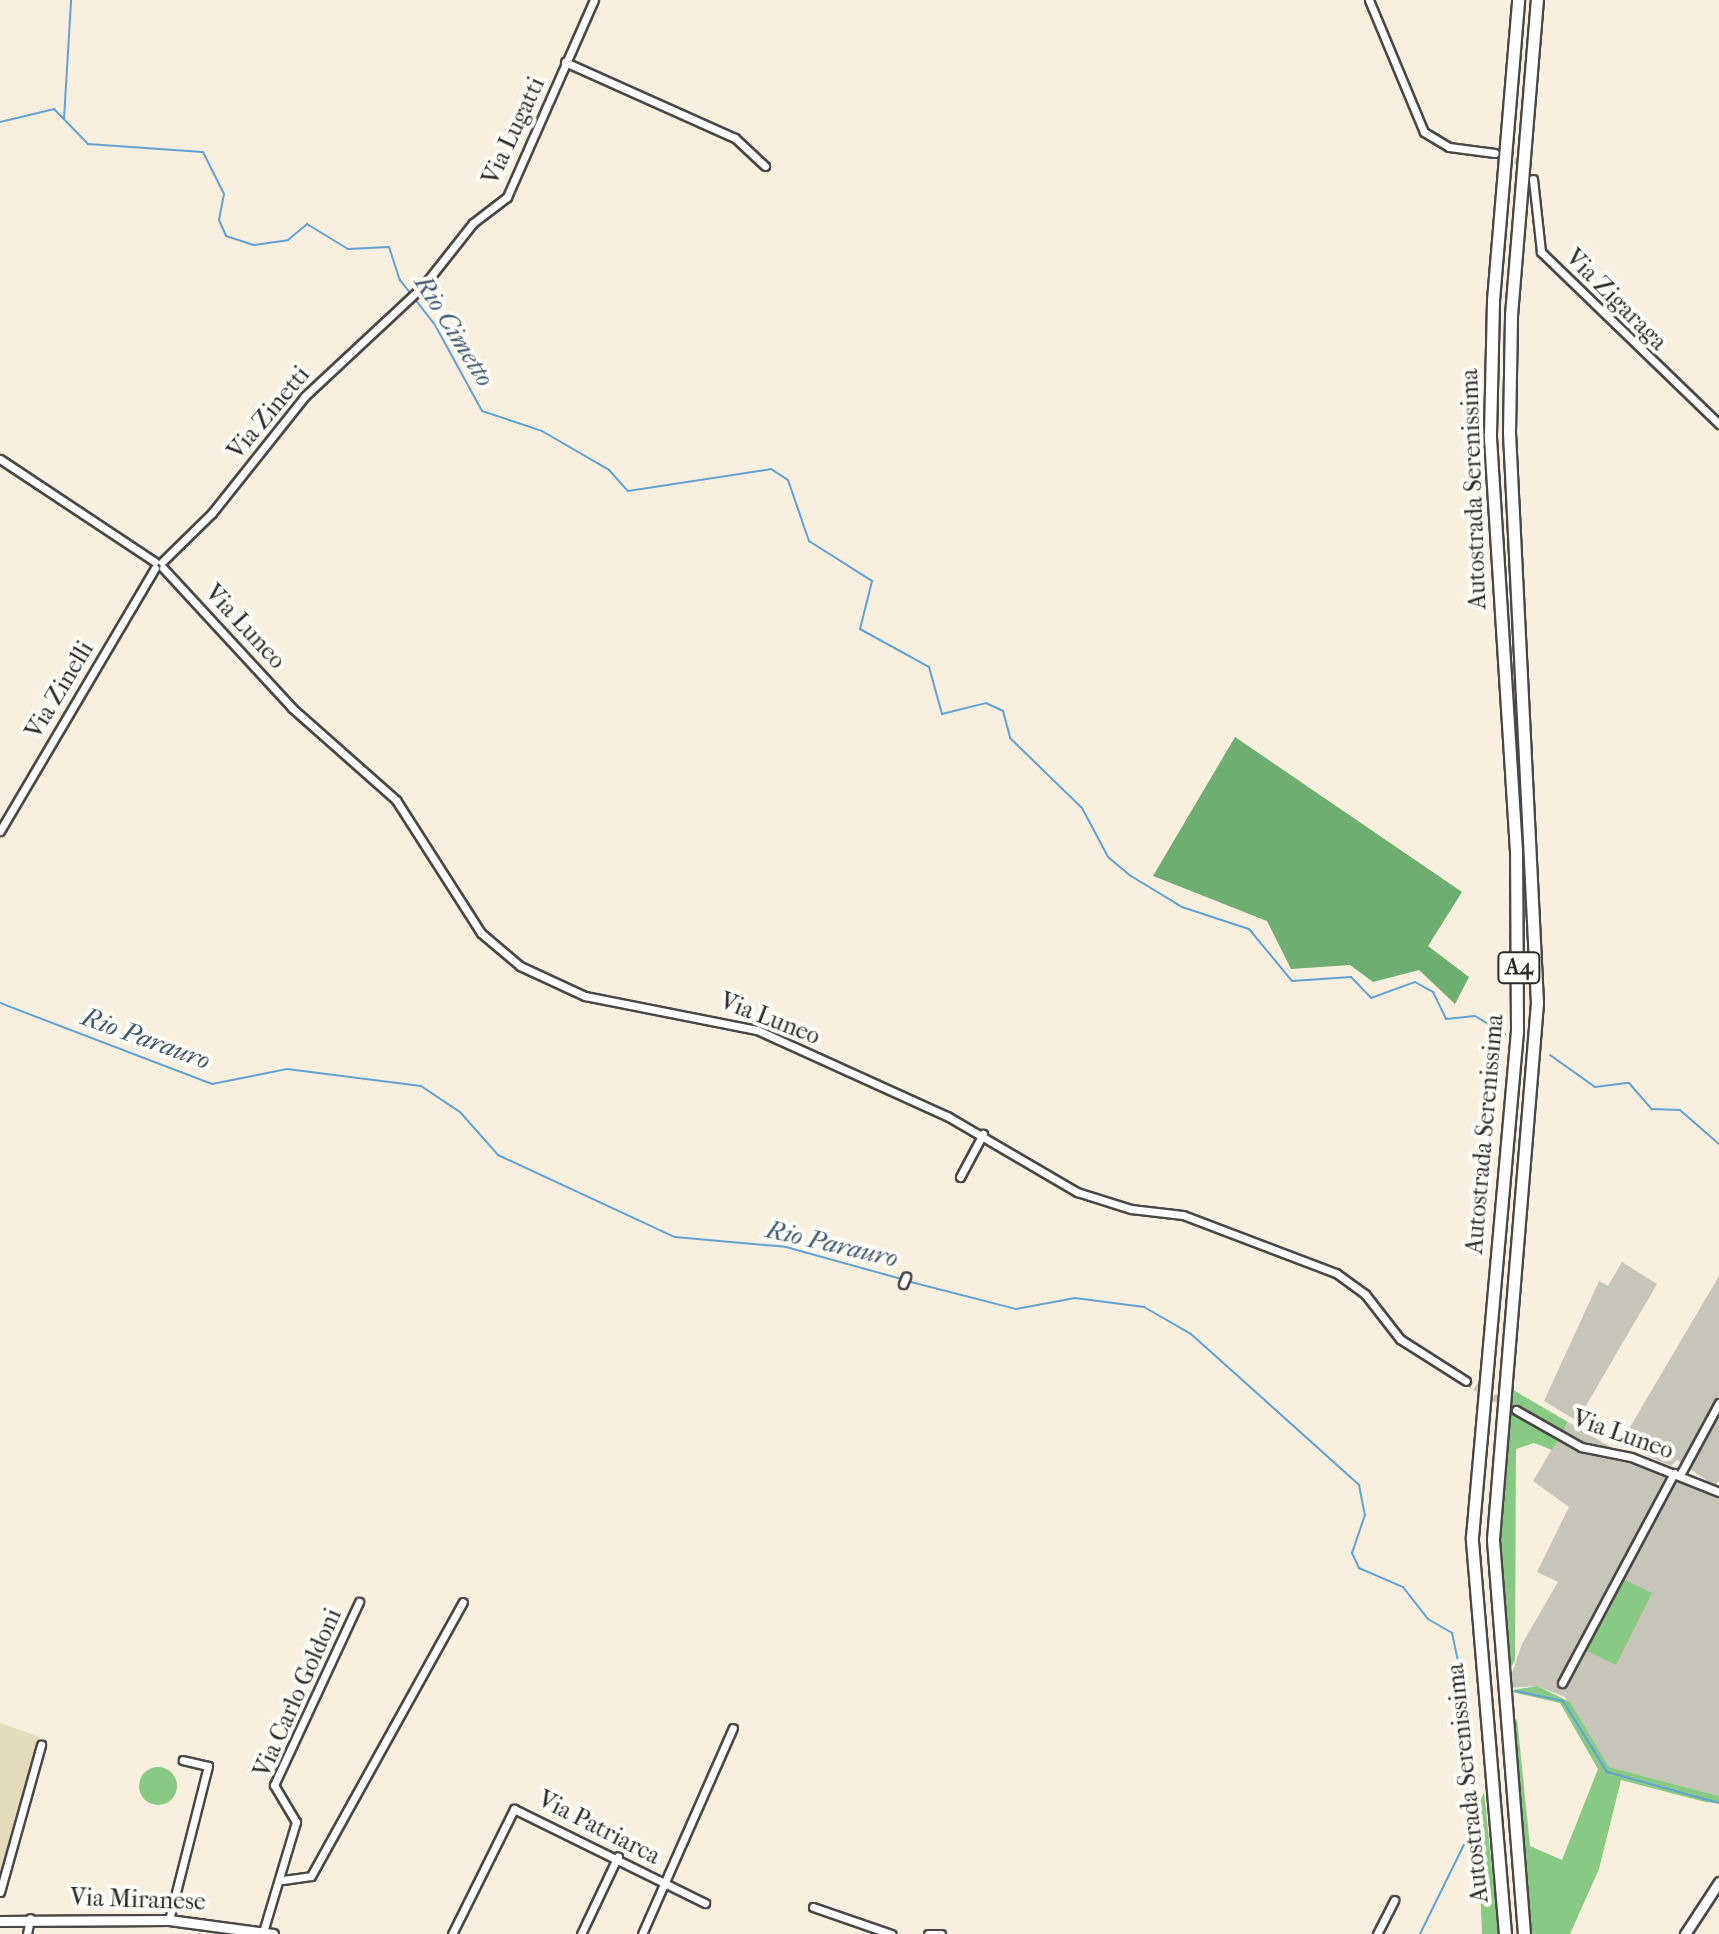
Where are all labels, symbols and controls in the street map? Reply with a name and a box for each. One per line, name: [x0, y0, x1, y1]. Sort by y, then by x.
street label: Via Lugatti: [477, 73, 551, 189]
street label: Via Zigaraga: [1559, 243, 1673, 357]
water label: Rio Cimetto: [407, 269, 501, 393]
street label: Via Zinetti: [222, 361, 316, 465]
street label: Autostrada Serenissima: [1455, 368, 1493, 610]
street label: Via Luneo: [199, 579, 291, 675]
street label: Via Zinelli: [20, 636, 100, 744]
road number: A4: [1497, 950, 1541, 986]
street label: Via Luneo: [716, 987, 824, 1051]
water label: Rio Parauro: [78, 1001, 214, 1077]
street label: Autostrada Serenissima: [1460, 1013, 1510, 1255]
water label: Rio Parauro: [763, 1214, 901, 1274]
street label: Via Luneo: [1569, 1404, 1677, 1466]
street label: Via Carlo Goldoni: [248, 1604, 348, 1782]
street label: Autostrada Serenissima: [1441, 1662, 1495, 1904]
street label: Via Patriarca: [533, 1785, 665, 1871]
street label: Via Miranese: [70, 1883, 206, 1917]

